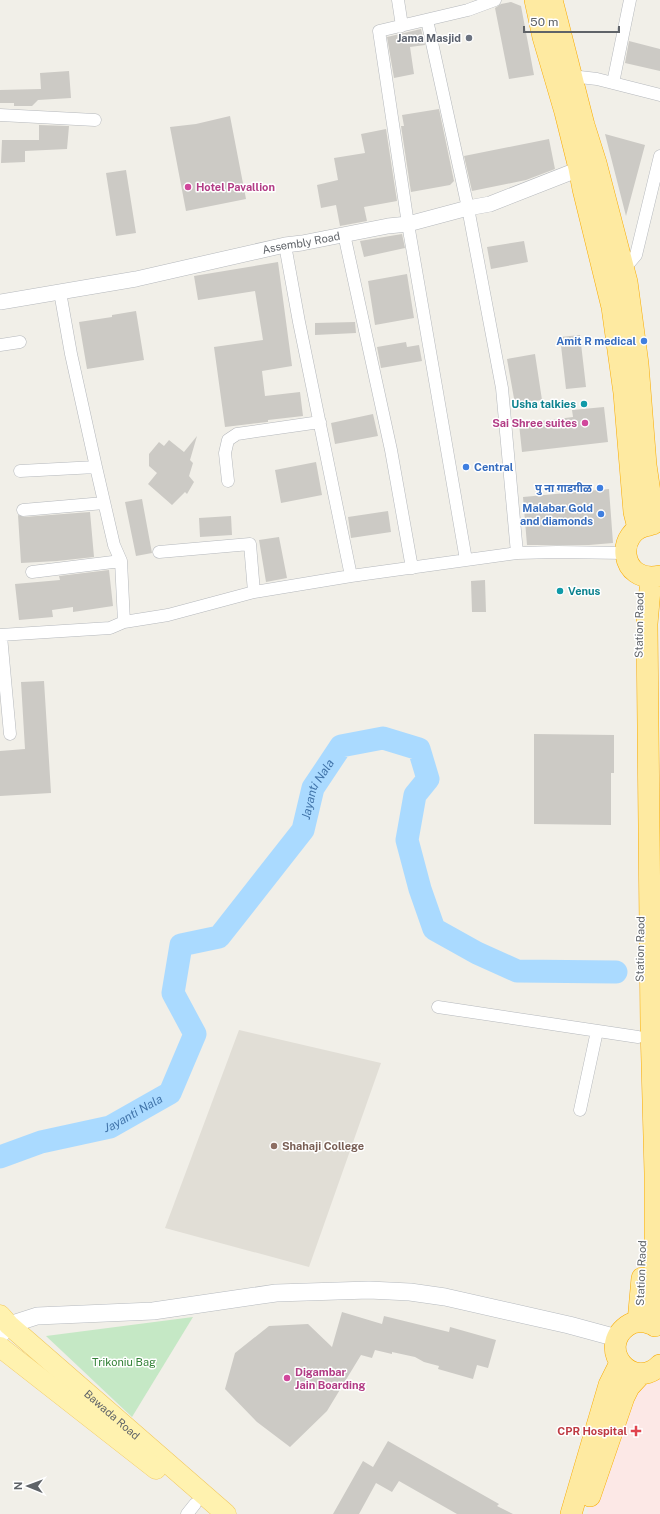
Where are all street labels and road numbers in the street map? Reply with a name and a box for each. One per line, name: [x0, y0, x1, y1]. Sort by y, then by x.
street label: Assembly Road: [261, 230, 341, 256]
street label: Station Raod: [632, 592, 646, 658]
street label: Station Raod: [633, 916, 647, 982]
street label: Station Raod: [634, 1240, 648, 1306]
street label: Bawada Road: [82, 1387, 142, 1442]

